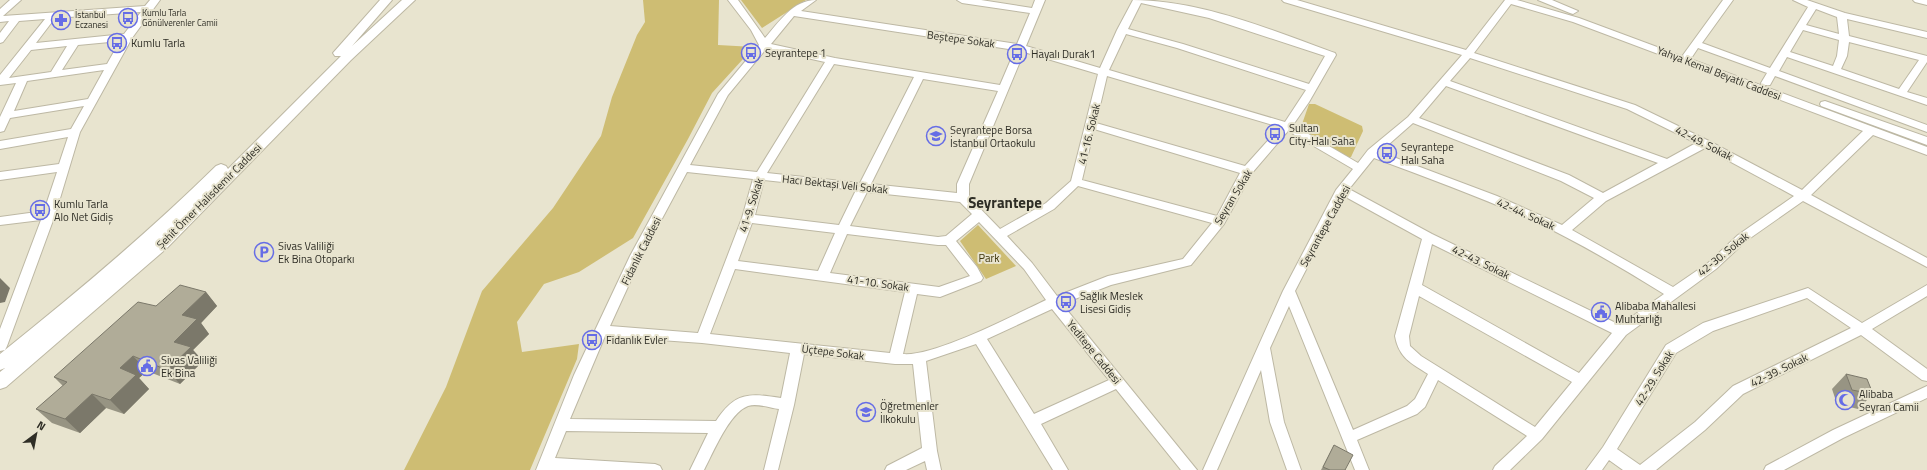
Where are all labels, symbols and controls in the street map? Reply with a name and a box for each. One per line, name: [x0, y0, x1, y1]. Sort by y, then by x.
place label: Kumlu Tarla Gönülverenler Camii: [142, 6, 218, 29]
bus stop icon: Kumlu Tarla Gönülverenler Camii: [117, 7, 139, 29]
place label: İstanbul Eczanesi: [75, 8, 108, 31]
pharmacy icon: İstanbul Eczanesi: [50, 9, 72, 31]
street label: Beştepe Sokak: [926, 26, 997, 52]
bus stop icon: Kumlu Tarla: [106, 32, 128, 54]
place label: Kumlu Tarla: [131, 35, 186, 51]
bus stop icon: Seyrantepe 1: [740, 42, 762, 64]
street label: Yahya Kemal Beyatlı Caddesi: [1655, 42, 1783, 104]
bus stop icon: Hayalı Durak1: [1006, 43, 1028, 65]
place label: Seyrantepe 1: [765, 45, 826, 61]
place label: Hayalı Durak1: [1031, 46, 1096, 62]
street label: 41-16. Sokak: [1074, 101, 1104, 166]
place label: Sultan City-Halı Saha: [1289, 120, 1355, 149]
place label: Seyrantepe Borsa İstanbul Ortaokulu: [950, 122, 1036, 151]
street label: 42-49. Sokak: [1673, 122, 1736, 165]
bus stop icon: Sultan City-Halı Saha: [1264, 123, 1286, 145]
school or university icon: Seyrantepe Borsa İstanbul Ortaokulu: [925, 125, 947, 147]
place label: Seyrantepe Halı Saha: [1401, 139, 1454, 168]
street label: Şehit Ömer Halisdemir Caddesi: [153, 140, 265, 252]
bus stop icon: Seyrantepe Halı Saha: [1376, 142, 1398, 164]
street label: Seyran Sokak: [1210, 166, 1256, 228]
street label: Hacı Bektaşi Veli Sokak: [781, 170, 889, 198]
street label: 41-9. Sokak: [735, 175, 767, 234]
street label: Seyrantepe Caddesi: [1296, 182, 1354, 270]
district label: Seyrantepe: [968, 191, 1042, 214]
street label: 42-44. Sokak: [1494, 194, 1558, 234]
place label: Kumlu Tarla Alo Net Gidiş: [54, 196, 113, 225]
bus stop icon: Kumlu Tarla Alo Net Gidiş: [29, 199, 51, 221]
street label: Fidanlık Caddesi: [617, 214, 665, 288]
street label: 42-30. Sokak: [1694, 228, 1753, 280]
place label: Sivas Valiliği Ek Bina Otoparkı: [278, 238, 355, 267]
parking icon: Sivas Valiliği Ek Bina Otoparkı: [253, 241, 275, 263]
street label: 42-43. Sokak: [1450, 241, 1513, 283]
park label: Park: [978, 250, 1000, 266]
street label: 41-10. Sokak: [846, 271, 911, 295]
place label: Sağlık Meslek Lisesi Gidiş: [1080, 288, 1144, 317]
bus stop icon: Sağlık Meslek Lisesi Gidiş: [1055, 291, 1077, 313]
place label: Alibaba Mahallesi Muhtarlığı: [1615, 298, 1696, 327]
public building icon: Alibaba Mahallesi Muhtarlığı: [1590, 301, 1612, 323]
street label: Yeditepe Caddesi: [1063, 317, 1125, 387]
bus stop icon: Fidanlık Evler: [581, 329, 603, 351]
place label: Fidanlık Evler: [606, 332, 667, 348]
street label: Üçtepe Sokak: [801, 340, 866, 364]
street label: 42-29. Sokak: [1631, 347, 1678, 409]
street label: 42-39. Sokak: [1748, 349, 1811, 391]
place label: Sivas Valiliği Ek Bina: [161, 352, 217, 381]
public building icon: Sivas Valiliği Ek Bina: [136, 355, 158, 377]
place label: Alibaba Seyran Camii: [1859, 386, 1919, 415]
mosque icon: Alibaba Seyran Camii: [1834, 389, 1856, 411]
place label: Öğretmenler İlkokulu: [880, 398, 939, 427]
school or university icon: Öğretmenler İlkokulu: [855, 401, 877, 423]
north arrow: [16, 414, 56, 454]
text: N: [34, 417, 49, 434]

